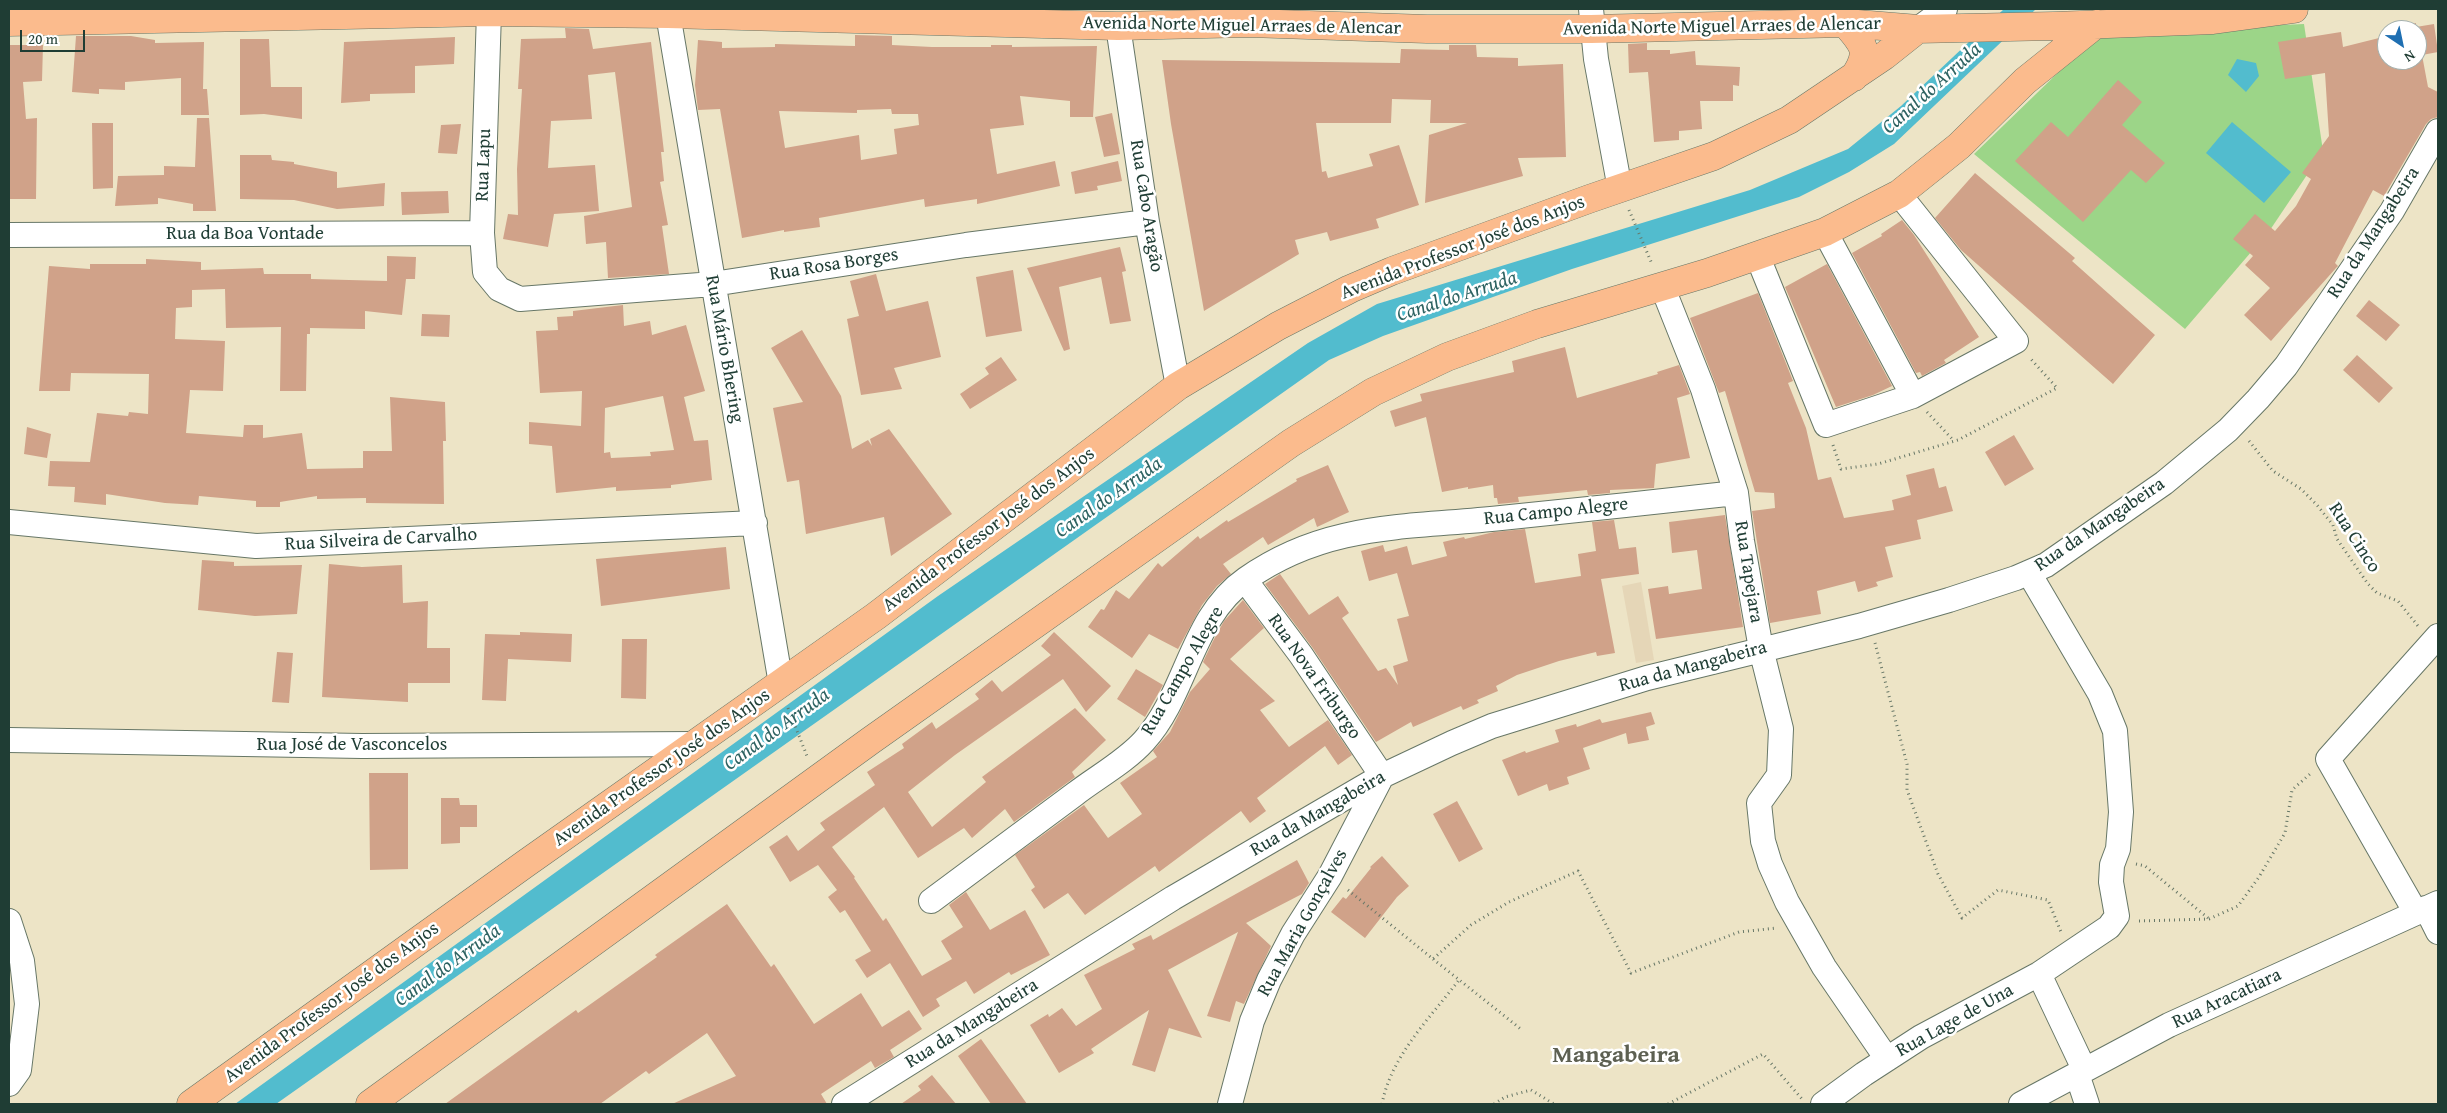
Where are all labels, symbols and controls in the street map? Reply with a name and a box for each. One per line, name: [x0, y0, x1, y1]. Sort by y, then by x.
street label: Avenida Norte Miguel Arraes de Alencar: [1083, 12, 1401, 40]
street label: Avenida Norte Miguel Arraes de Alencar: [1563, 13, 1881, 41]
scale bar: [22, 20, 88, 52]
north arrow: [2377, 20, 2427, 70]
text: 20 m: [28, 28, 58, 49]
water label: Canal do Arruda: [1878, 38, 1986, 140]
text: N: [2400, 46, 2419, 68]
street label: Rua Lapu: [471, 128, 497, 202]
street label: Rua Cabo Aragão: [1124, 138, 1168, 274]
street label: Rua da Mangabeira: [2323, 163, 2425, 303]
street label: Avenida Professor José dos Anjos: [1338, 191, 1588, 305]
street label: Rua da Boa Vontade: [166, 223, 324, 245]
street label: Rua Rosa Borges: [768, 244, 900, 286]
water label: Canal do Arruda: [1394, 266, 1520, 328]
street label: Rua Mário Bhering: [700, 273, 748, 425]
street label: Avenida Professor José dos Anjos: [879, 443, 1099, 617]
water label: Canal do Arruda: [1051, 452, 1167, 544]
street label: Rua da Mangabeira: [2031, 473, 2169, 577]
street label: Rua Campo Alegre: [1483, 493, 1629, 531]
street label: Rua Cinco: [2323, 499, 2385, 577]
street label: Rua Tapejara: [1729, 519, 1767, 625]
street label: Rua Silveira de Carvalho: [284, 524, 478, 556]
street label: Rua Campo Alegre: [1137, 603, 1229, 739]
street label: Rua Nova Friburgo: [1262, 610, 1366, 744]
street label: Rua da Mangabeira: [1617, 636, 1769, 698]
street label: Avenida Professor José dos Anjos: [549, 684, 775, 852]
water label: Canal do Arruda: [719, 684, 835, 776]
street label: Rua José de Vasconcelos: [257, 734, 447, 756]
street label: Rua da Mangabeira: [1246, 766, 1390, 862]
street label: Rua Maria Gonçalves: [1253, 845, 1353, 1001]
street label: Avenida Professor José dos Anjos: [220, 918, 444, 1088]
water label: Canal do Arruda: [390, 920, 506, 1012]
street label: Rua Aracatiara: [2169, 964, 2285, 1034]
street label: Rua da Mangabeira: [901, 974, 1043, 1074]
street label: Rua Lage de Una: [1892, 979, 2018, 1063]
district label: Mangabeira: [1552, 1042, 1680, 1070]

